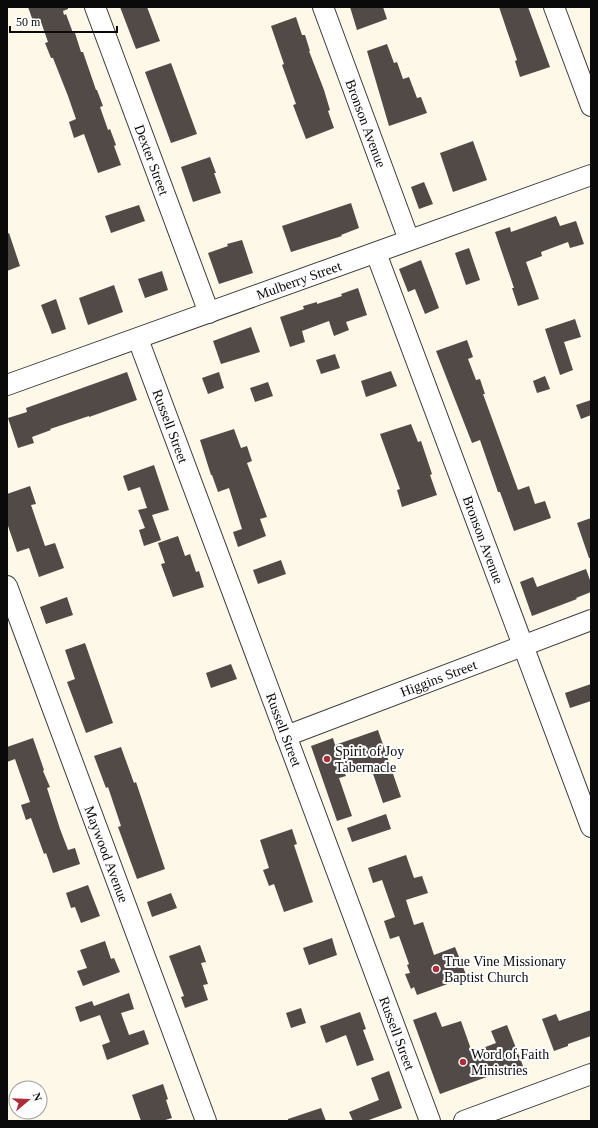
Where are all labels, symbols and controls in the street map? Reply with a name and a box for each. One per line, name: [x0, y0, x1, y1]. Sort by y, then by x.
scale bar: [10, 8, 117, 34]
text: 50 m: [16, 15, 41, 29]
street label: Bronson Avenue: [342, 77, 389, 170]
street label: Dexter Street: [131, 122, 171, 197]
street label: Mulberry Street: [254, 258, 343, 303]
street label: Russell Street: [149, 387, 191, 465]
street label: Bronson Avenue: [460, 494, 506, 586]
street label: Higgins Street: [398, 657, 479, 700]
street label: Russell Street: [263, 691, 304, 769]
place label: Spirit of Joy Tabernacle: [335, 744, 404, 775]
marker: Spirit of Joy Tabernacle: [322, 754, 332, 764]
street label: Maywood Avenue: [81, 804, 131, 905]
place label: True Vine Missionary Baptist Church: [444, 954, 566, 985]
marker: True Vine Missionary Baptist Church: [431, 964, 441, 974]
street label: Russell Street: [376, 994, 417, 1072]
place label: Word of Faith Ministries: [471, 1047, 549, 1078]
marker: Word of Faith Ministries: [458, 1057, 468, 1067]
north arrow: [8, 1080, 48, 1120]
text: N: [30, 1091, 44, 1103]

